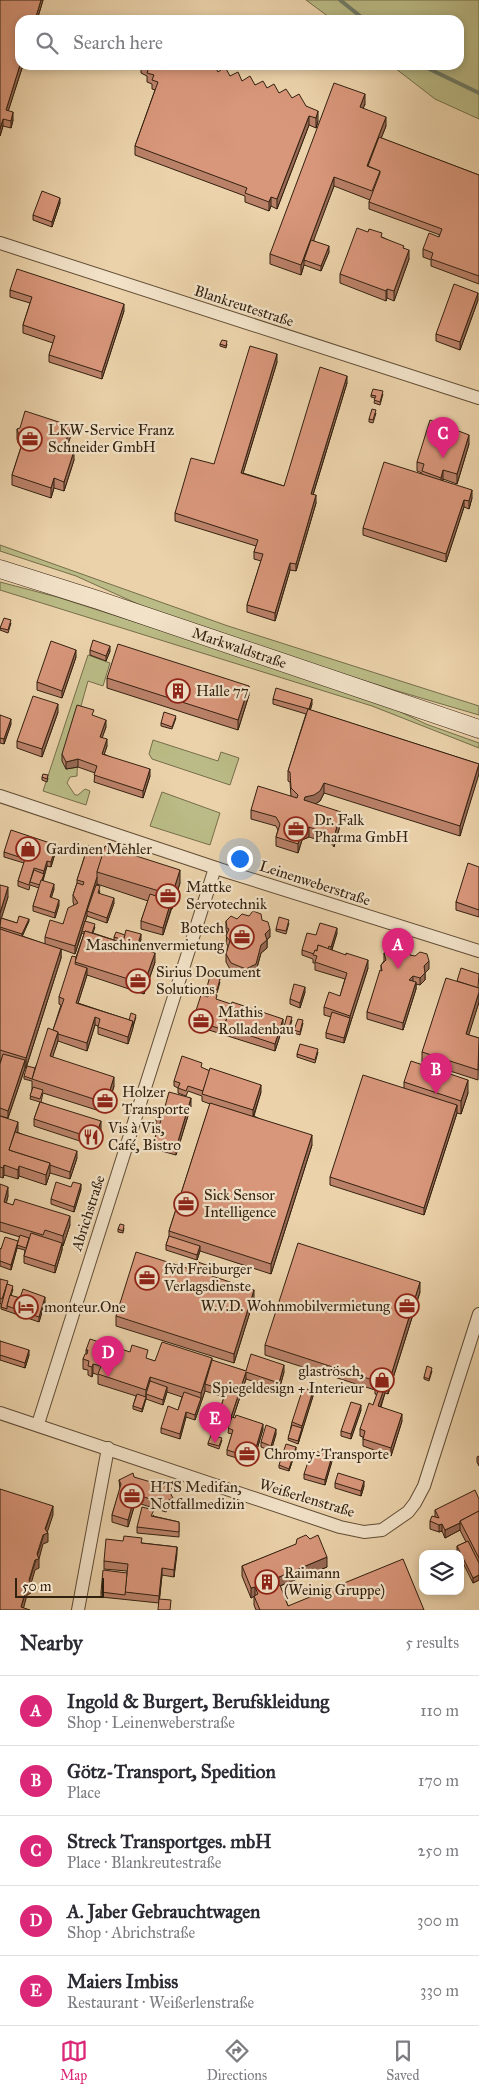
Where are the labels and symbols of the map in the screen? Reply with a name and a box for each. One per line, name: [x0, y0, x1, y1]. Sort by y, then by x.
street label: Blankreutestraße: [192, 281, 296, 331]
pin: C: [427, 417, 459, 458]
place label: LKW-Service Franz Schneider GmbH: [48, 421, 174, 456]
office icon: LKW-Service Franz Schneider GmbH: [17, 426, 43, 452]
street label: Markwaldstraße: [190, 623, 289, 672]
building icon: Halle 77: [165, 678, 191, 704]
place label: Halle 77: [196, 682, 249, 700]
place label: Dr. Falk Pharma GmbH: [314, 811, 409, 846]
office icon: Dr. Falk Pharma GmbH: [283, 816, 309, 842]
shop icon: Gardinen Mehler: [15, 836, 41, 862]
place label: Gardinen Mehler: [46, 840, 152, 858]
your location: [227, 846, 253, 872]
street label: Leinenweberstraße: [257, 857, 373, 909]
place label: Mattke Servotechnik: [186, 878, 267, 913]
office icon: Mattke Servotechnik: [155, 883, 181, 909]
place label: Botech Maschinenvermietung: [85, 919, 225, 954]
office icon: Botech Maschinenvermietung: [229, 924, 255, 950]
pin: A: [382, 928, 414, 969]
place label: Sirius Document Solutions: [156, 963, 262, 998]
office icon: Sirius Document Solutions: [125, 968, 151, 994]
place label: Mathis Rolladenbau: [218, 1003, 294, 1038]
office icon: Mathis Rolladenbau: [188, 1008, 214, 1034]
pin: B: [420, 1053, 452, 1094]
place label: Holzer Transporte: [122, 1083, 190, 1118]
office icon: Holzer Transporte: [92, 1088, 118, 1114]
place label: Vis à Vis, Café, Bistro: [107, 1119, 181, 1154]
restaurant icon: Vis à Vis, Café, Bistro: [78, 1124, 104, 1150]
street label: Abrichstraße: [67, 1173, 109, 1254]
place label: Sick Sensor Intelligence: [204, 1186, 276, 1221]
office icon: Sick Sensor Intelligence: [173, 1191, 199, 1217]
place label: fvd Freiburger Verlagsdienste: [163, 1260, 252, 1295]
office icon: fvd Freiburger Verlagsdienste: [134, 1265, 160, 1291]
office icon: W.V.D. Wohnmobilvermietung: [394, 1293, 420, 1319]
hotel icon: monteur.One: [13, 1294, 39, 1320]
place label: W.V.D. Wohnmobilvermietung: [201, 1297, 391, 1315]
place label: monteur.One: [44, 1298, 126, 1316]
pin: D: [92, 1336, 124, 1377]
place label: glaströsch, Spiegeldesign + Interieur: [212, 1362, 364, 1397]
shop icon: glaströsch, Spiegeldesign + Interieur: [369, 1367, 395, 1393]
pin: E: [199, 1402, 231, 1443]
office icon: Chromy-Transporte: [234, 1441, 260, 1467]
place label: Chromy-Transporte: [264, 1445, 389, 1463]
street label: Weißerlenstraße: [257, 1475, 357, 1521]
place label: HTS Medifan, Notfallmedizin: [150, 1478, 245, 1513]
office icon: HTS Medifan, Notfallmedizin: [119, 1483, 145, 1509]
place label: Raimann (Weinig Gruppe): [284, 1564, 385, 1600]
building icon: Raimann (Weinig Gruppe): [254, 1569, 280, 1595]
scale bar: [15, 1575, 104, 1598]

